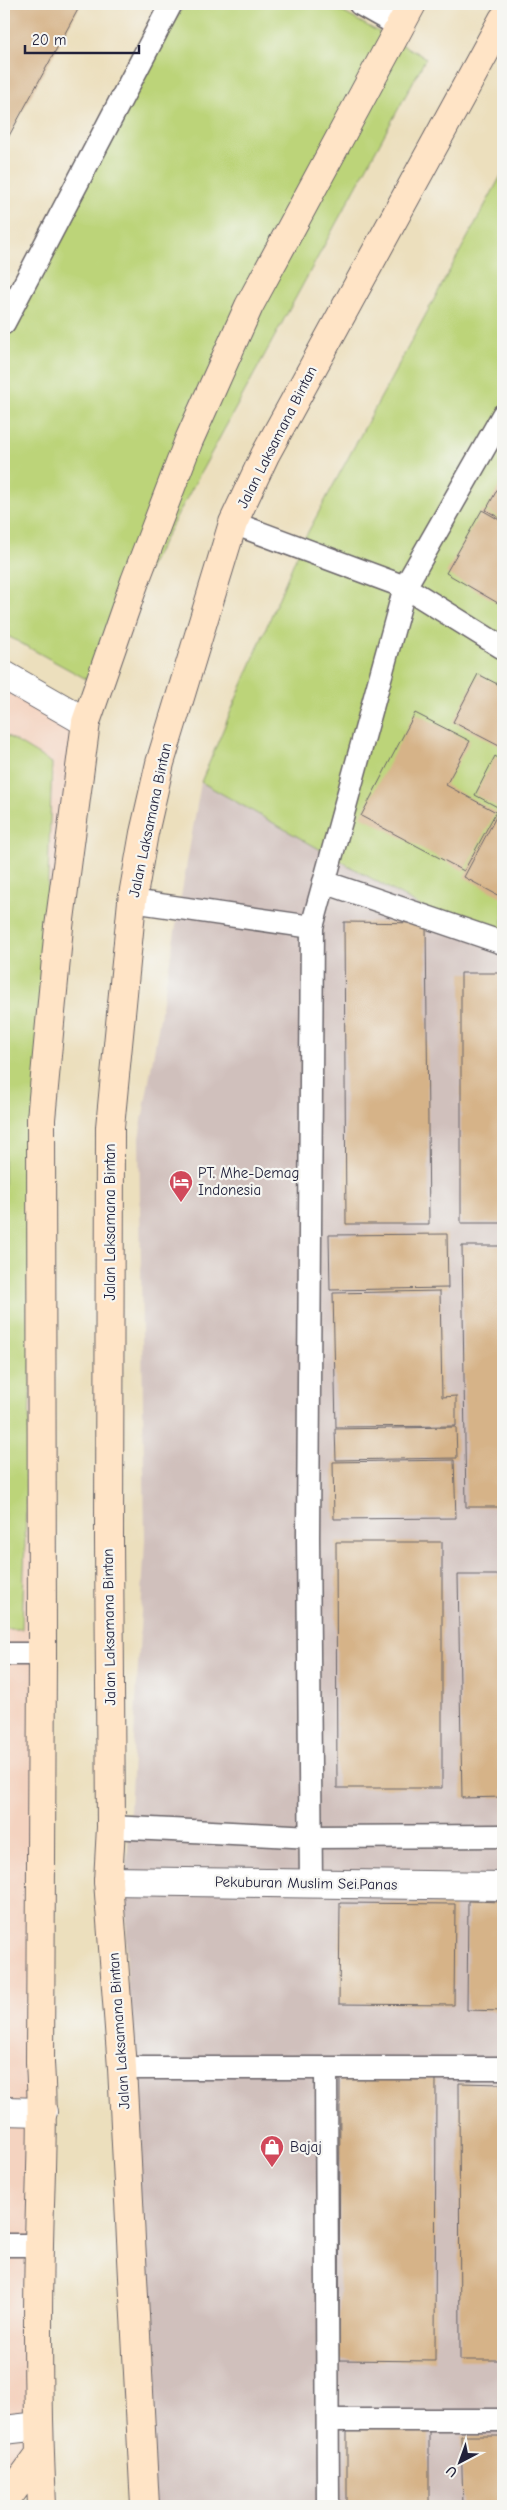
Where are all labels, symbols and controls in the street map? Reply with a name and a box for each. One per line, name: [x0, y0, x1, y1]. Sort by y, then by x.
scale bar: [25, 22, 139, 54]
text: 20 m: [32, 31, 66, 49]
street label: Jalan Laksamana Bintan: [233, 363, 321, 511]
street label: Jalan Laksamana Bintan: [125, 741, 175, 899]
street label: Jalan Laksamana Bintan: [101, 1143, 119, 1301]
place label: PT. Mhe-Demag Indonesia: [198, 1164, 299, 1199]
hotel icon: PT. Mhe-Demag Indonesia: [168, 1169, 194, 1203]
street label: Jalan Laksamana Bintan: [99, 1548, 119, 1706]
street label: Pekuburan Muslim Sei.Panas: [215, 1872, 397, 1894]
street label: Jalan Laksamana Bintan: [105, 1952, 133, 2110]
shop icon: Bajaj: [259, 2134, 285, 2168]
place label: Bajaj: [290, 2138, 322, 2156]
north arrow: [434, 2438, 484, 2488]
text: U: [443, 2462, 461, 2481]

